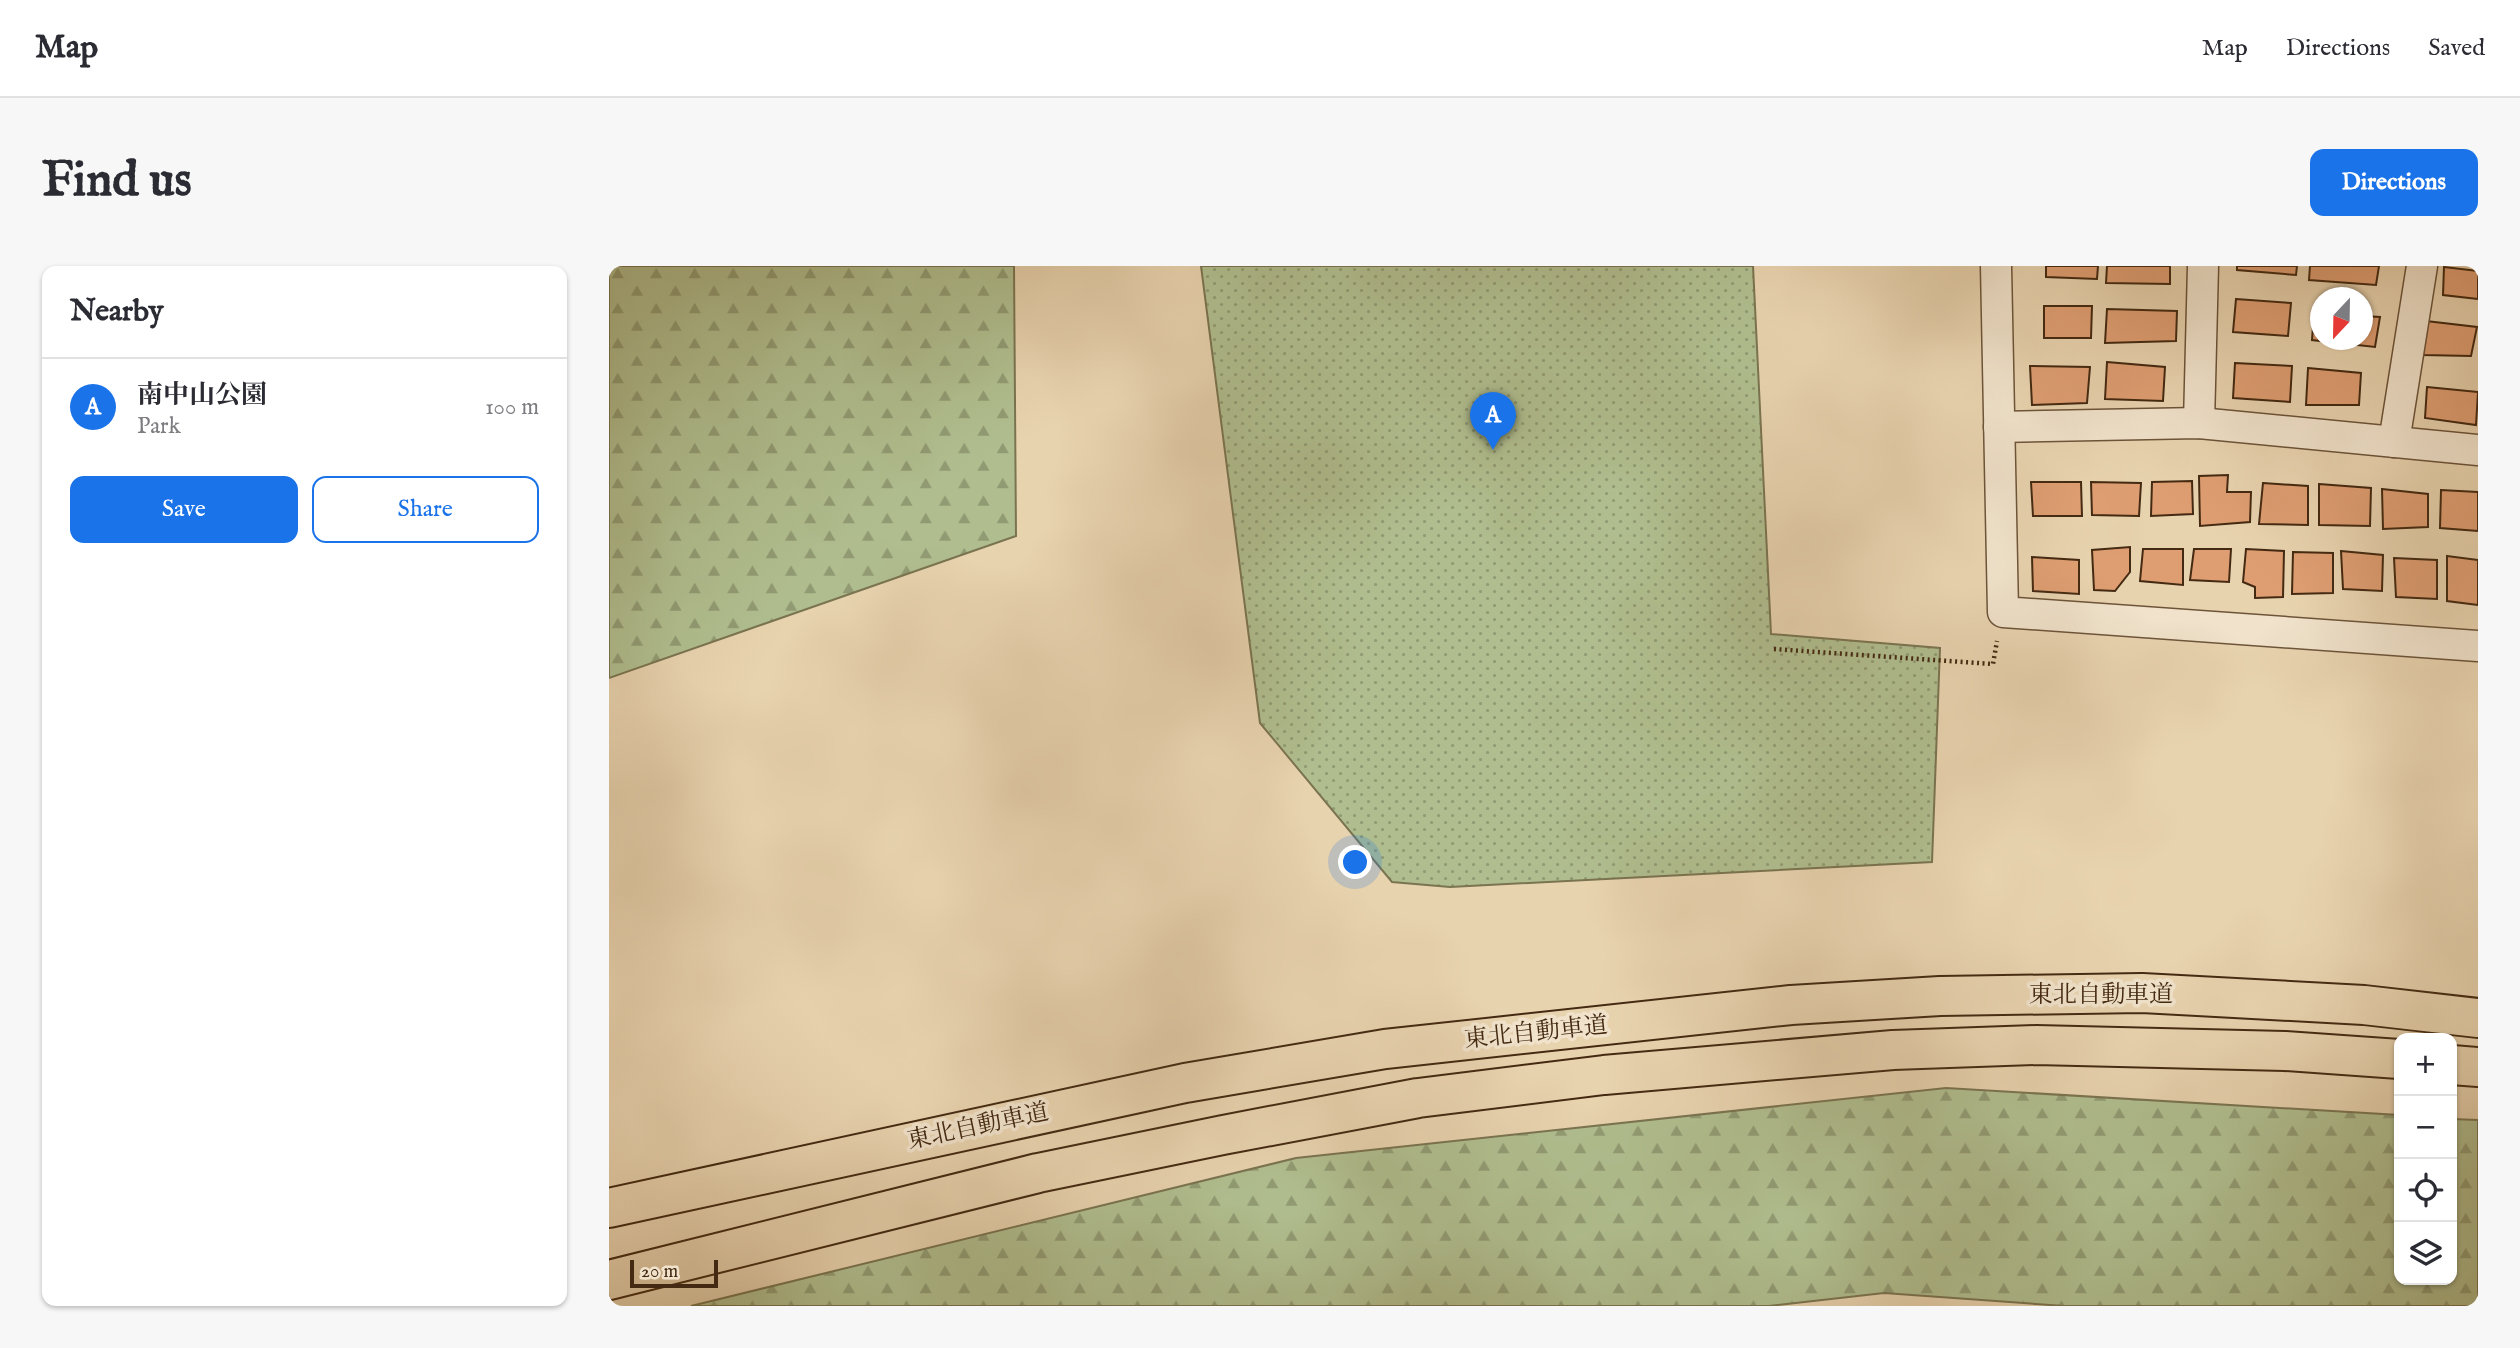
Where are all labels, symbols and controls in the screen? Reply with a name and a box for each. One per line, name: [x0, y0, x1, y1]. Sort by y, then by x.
text: Map: [35, 27, 98, 69]
text: Map: [2202, 33, 2248, 64]
text: Directions: [2286, 33, 2390, 64]
text: Saved: [2428, 33, 2485, 64]
button: Directions: [2310, 149, 2478, 216]
text: Find us: [42, 151, 192, 213]
north arrow: [2310, 287, 2373, 350]
text: Nearby: [70, 293, 163, 331]
text: 南中山公園: [137, 379, 267, 412]
pin: A: [1470, 392, 1516, 450]
text: A: [85, 393, 101, 422]
text: 100 m: [485, 393, 539, 422]
text: Park: [137, 412, 181, 441]
button: Save: [70, 476, 298, 543]
button: Share: [312, 476, 539, 543]
your location: [1338, 845, 1372, 879]
street label: 東北自動車道: [2029, 980, 2173, 1011]
street label: 東北自動車道: [1463, 1010, 1609, 1056]
map controls: [2394, 1033, 2457, 1285]
button: +: [2394, 1033, 2457, 1096]
button: −: [2394, 1096, 2457, 1159]
street label: 東北自動車道: [904, 1097, 1052, 1157]
button: locate: [2394, 1159, 2457, 1222]
button: layers: [2394, 1222, 2457, 1285]
scale bar: [630, 1257, 717, 1289]
text: 20 m: [641, 1260, 678, 1284]

